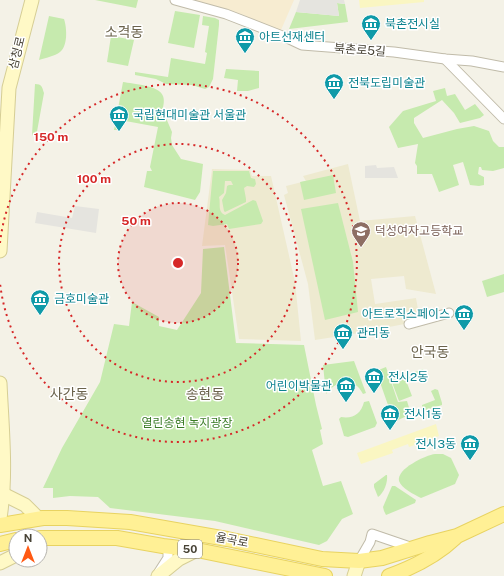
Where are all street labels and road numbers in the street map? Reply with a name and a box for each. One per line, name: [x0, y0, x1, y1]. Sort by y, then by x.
street label: 삼청로: [6, 35, 28, 71]
street label: 북촌로5길: [334, 41, 386, 59]
street label: 율곡로: [214, 530, 250, 550]
road number: 50: [178, 540, 202, 558]

